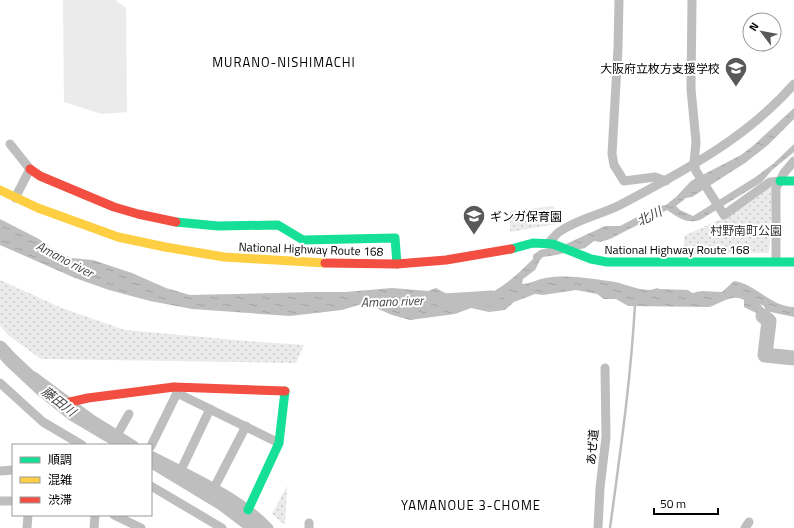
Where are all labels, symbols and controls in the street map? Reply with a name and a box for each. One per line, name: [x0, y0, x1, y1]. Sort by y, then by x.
north arrow: [742, 12, 782, 52]
text: N: [745, 19, 762, 34]
district label: MURANO-NISHIMACHI: [212, 52, 356, 72]
school or university icon: 大阪府立枚方支援学校: [723, 55, 749, 88]
place label: 大阪府立枚方支援学校: [600, 59, 720, 78]
water label: 北川: [633, 200, 667, 231]
school or university icon: ギンガ保育園: [461, 203, 487, 236]
place label: ギンガ保育園: [490, 207, 562, 226]
park label: 村野南町公園: [710, 221, 782, 240]
water label: Amano river: [33, 236, 99, 283]
street label: National Highway Route 168: [238, 237, 384, 261]
street label: National Highway Route 168: [605, 240, 750, 259]
water label: Amano river: [361, 290, 425, 312]
water label: 藤田川: [37, 381, 82, 422]
street label: あぜ道: [581, 428, 603, 466]
legend: [12, 444, 152, 516]
text: 順調: [48, 450, 72, 469]
text: 混雑: [48, 470, 72, 489]
text: 渋滞: [48, 490, 72, 509]
scale bar: [654, 490, 718, 516]
text: 50 m: [660, 494, 686, 513]
district label: YAMANOUE 3-CHOME: [401, 495, 541, 515]

